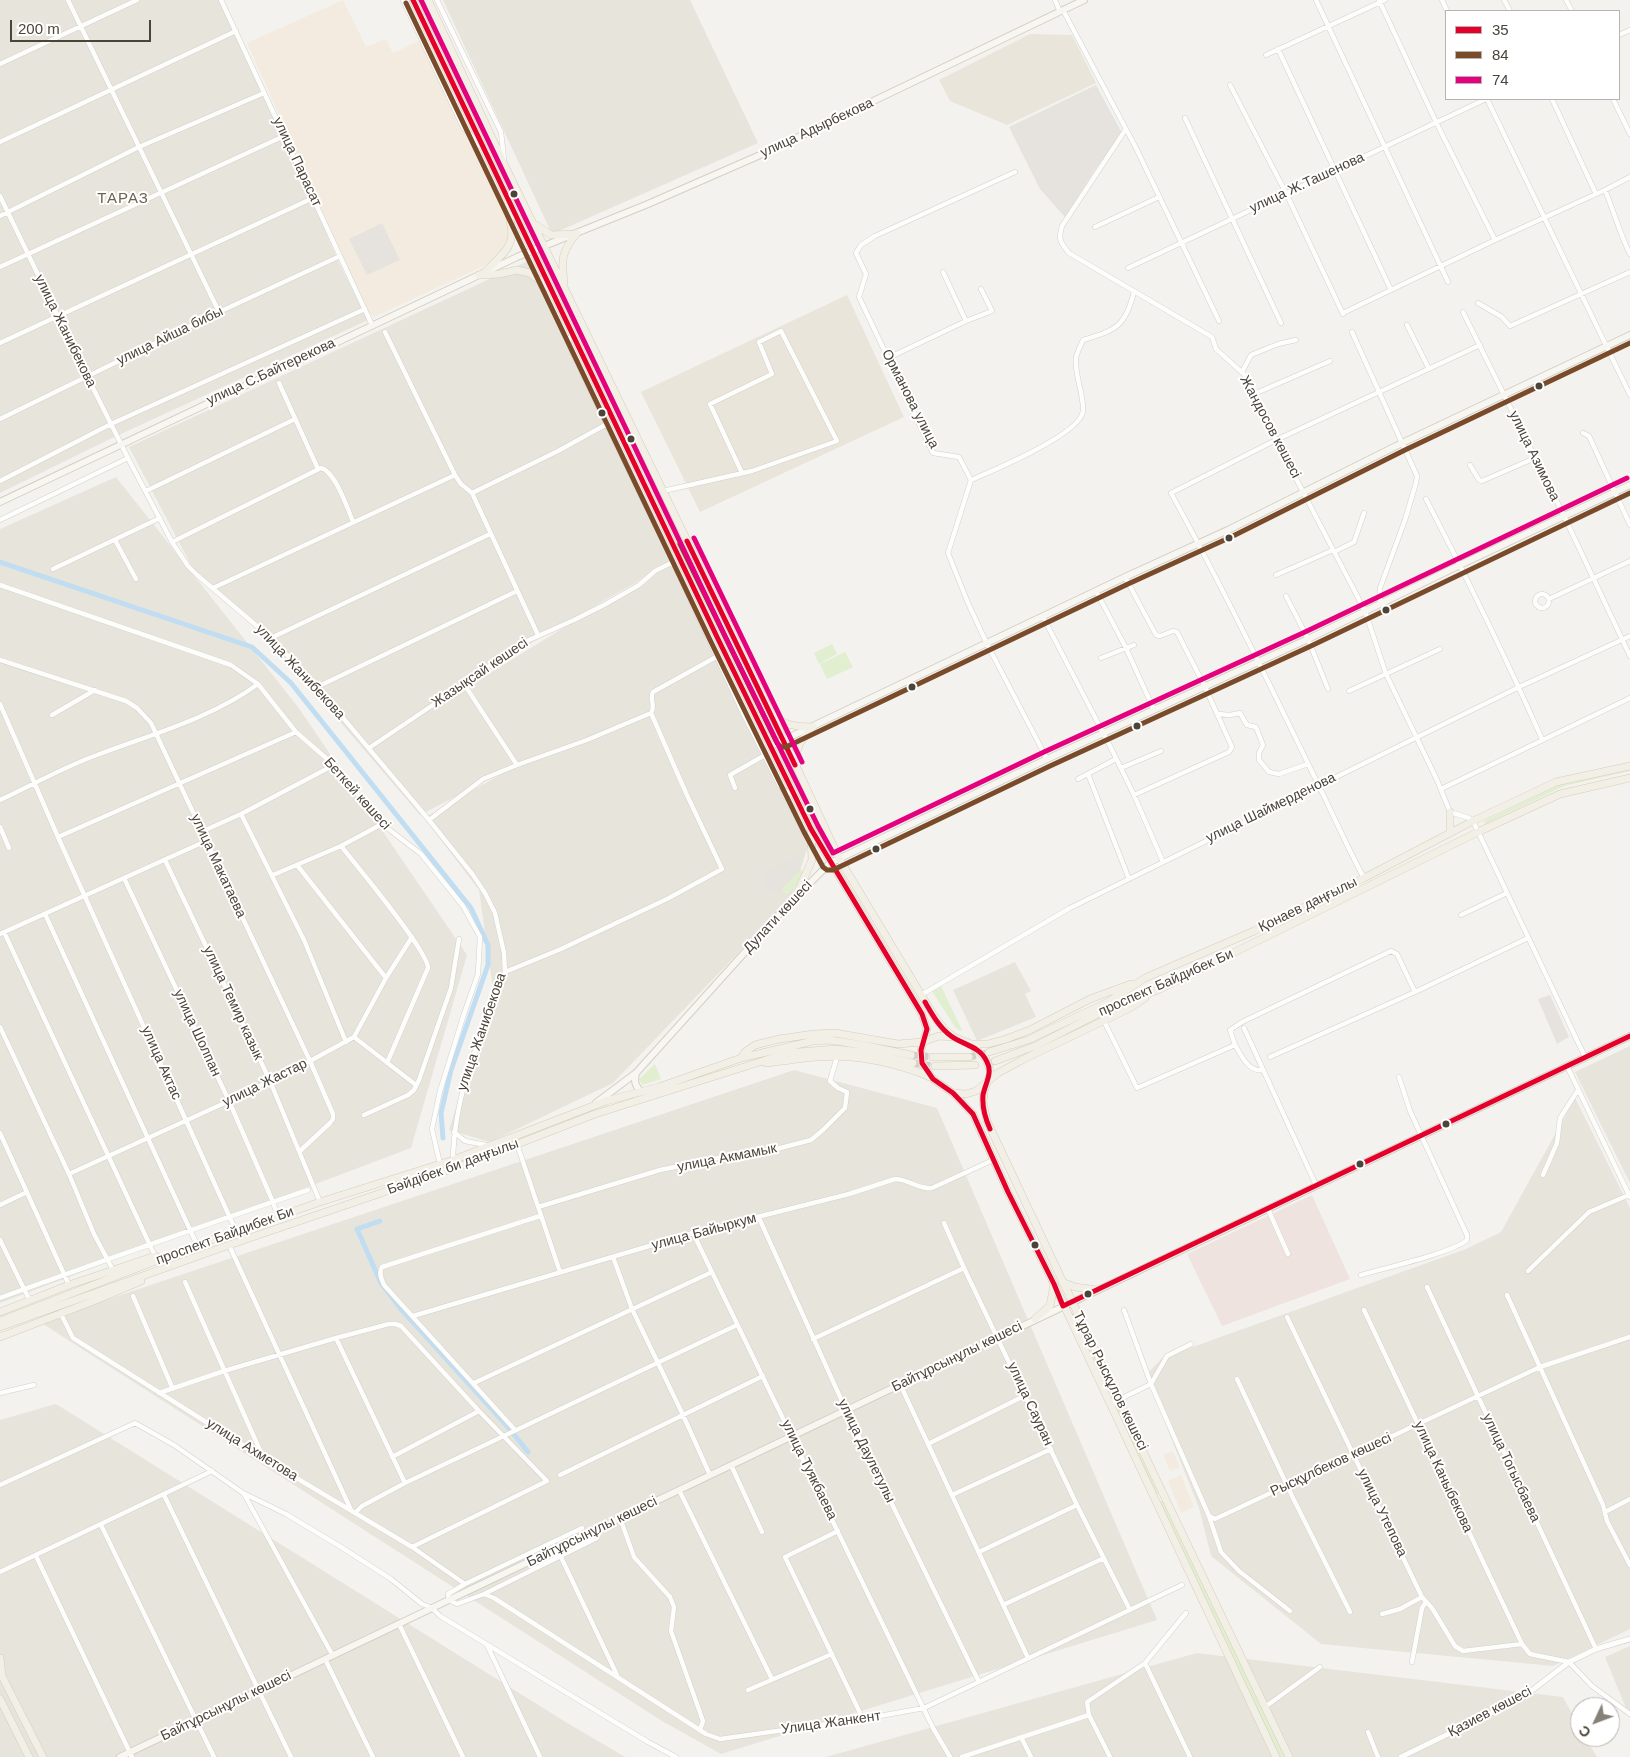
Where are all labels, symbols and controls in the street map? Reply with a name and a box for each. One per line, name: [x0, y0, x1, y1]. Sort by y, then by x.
scale bar: [12, 10, 154, 42]
legend: [1445, 10, 1620, 100]
text: 200 m: [18, 20, 60, 37]
text: 35: [1492, 21, 1509, 38]
text: 84: [1492, 46, 1509, 63]
text: 74: [1492, 71, 1509, 88]
street label: улица Адырбекова: [758, 94, 876, 162]
street label: улица Парасат: [269, 115, 325, 209]
street label: улица Ж.Ташенова: [1247, 149, 1367, 217]
unlabelled marker: [509, 189, 519, 199]
district label: ТАРАЗ: [97, 190, 149, 208]
street label: улица Жанибекова: [30, 272, 100, 390]
street label: улица Айша бибы: [114, 303, 226, 369]
street label: улица С.Байтерекова: [204, 335, 338, 409]
street label: Орманова улица: [878, 347, 942, 451]
street label: Жандосов көшесі: [1236, 373, 1304, 481]
unlabelled marker: [1534, 381, 1544, 391]
unlabelled marker: [597, 408, 607, 418]
street label: улица Азимова: [1505, 408, 1563, 504]
unlabelled marker: [626, 434, 636, 444]
unlabelled marker: [1224, 533, 1234, 543]
unlabelled marker: [1381, 605, 1391, 615]
street label: улица Жанибекова: [252, 621, 348, 723]
street label: Жазықсай көшесі: [429, 634, 531, 712]
unlabelled marker: [907, 682, 917, 692]
unlabelled marker: [1132, 721, 1142, 731]
street label: Беткей көшесі: [320, 754, 394, 834]
street label: улица Шаймерденова: [1203, 769, 1339, 847]
unlabelled marker: [805, 804, 815, 814]
street label: улица Макатаева: [187, 811, 249, 921]
unlabelled marker: [871, 844, 881, 854]
street label: Қонаев даңғылы: [1256, 874, 1360, 936]
street label: Дулати көшесі: [740, 877, 816, 957]
street label: улица Темир казык: [199, 943, 267, 1063]
street label: проспект Байдибек Би: [1096, 946, 1236, 1020]
street label: улица Жанибекова: [454, 971, 510, 1093]
street label: улица Шолпан: [170, 987, 224, 1079]
street label: улица Актас: [137, 1023, 185, 1103]
street label: улица Жастар: [220, 1055, 310, 1111]
unlabelled marker: [1441, 1119, 1451, 1129]
street label: Бәйдібек би даңғылы: [385, 1135, 521, 1199]
street label: улица Акмамык: [676, 1140, 778, 1176]
unlabelled marker: [1355, 1159, 1365, 1169]
street label: проспект Байдибек Би: [154, 1203, 296, 1269]
street label: улица Байыркум: [650, 1210, 758, 1254]
unlabelled marker: [1030, 1240, 1040, 1250]
unlabelled marker: [1083, 1289, 1093, 1299]
street label: Тұрар Рыскұлов көшесі: [1069, 1309, 1151, 1453]
street label: Байтұрсынұлы көшесі: [889, 1318, 1025, 1396]
street label: улица Сауран: [1003, 1359, 1057, 1449]
street label: улица Даулетулы: [834, 1396, 898, 1506]
street label: улица Тогысбаева: [1478, 1411, 1544, 1525]
street label: улица Ахметова: [203, 1415, 301, 1485]
street label: улица Туякбаева: [777, 1417, 841, 1523]
street label: улица Каныбекова: [1410, 1419, 1476, 1535]
street label: Рысқұлбеков көшесі: [1268, 1430, 1394, 1500]
street label: улица Утепова: [1353, 1466, 1411, 1560]
street label: Байтұрсынұлы көшесі: [524, 1493, 660, 1571]
street label: Байтұрсынұлы көшесі: [158, 1667, 294, 1745]
street label: Қазиев көшесі: [1445, 1683, 1535, 1741]
north arrow: [1570, 1697, 1620, 1747]
street label: Улица Жанкент: [780, 1708, 882, 1738]
text: С: [1575, 1722, 1594, 1741]

